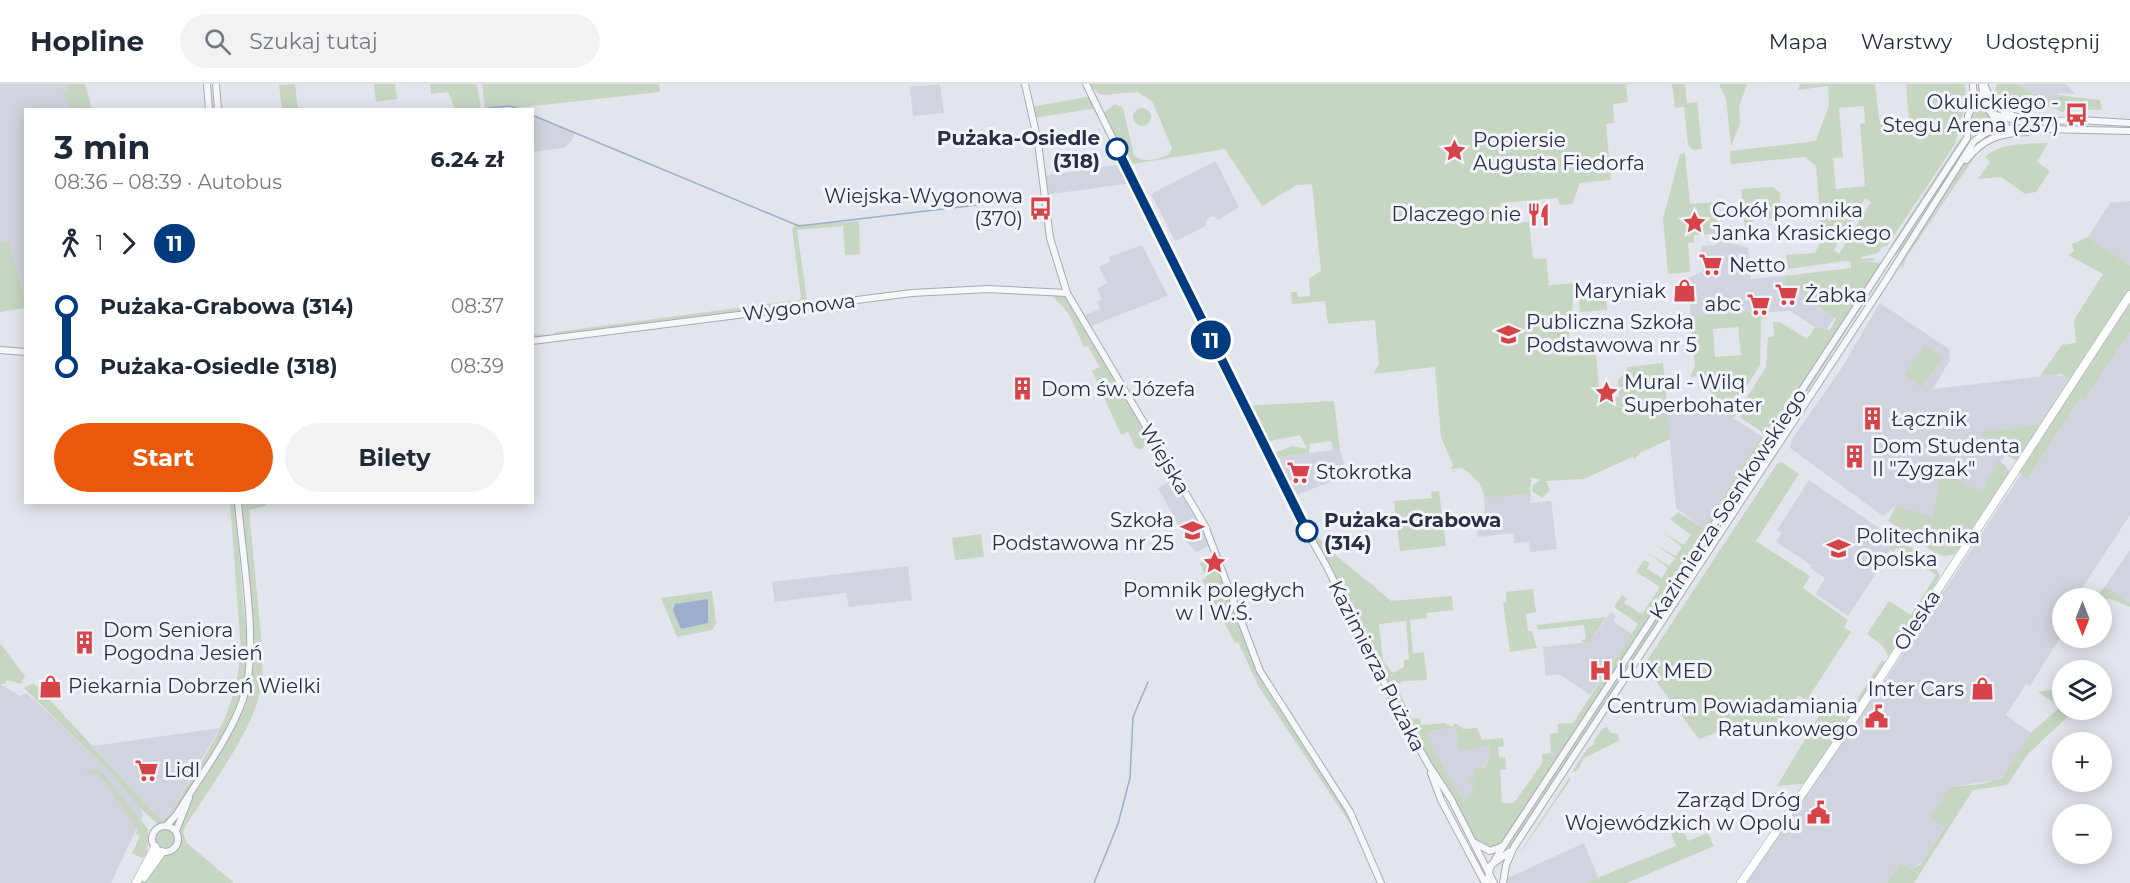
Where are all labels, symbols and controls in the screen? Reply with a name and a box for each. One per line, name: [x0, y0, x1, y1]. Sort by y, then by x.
search box: [180, 14, 600, 68]
text: Hopline: [30, 24, 144, 58]
icon: search: [201, 25, 234, 58]
text: Szukaj tutaj: [249, 28, 378, 55]
text: Mapa: [1769, 29, 1828, 54]
text: Warstwy: [1861, 29, 1952, 54]
text: Udostępnij: [1985, 29, 2100, 54]
place label: Okulickiego - Stegu Arena (237): [1882, 90, 2059, 137]
bus stop icon: Okulickiego - Stegu Arena (237): [2064, 101, 2090, 127]
place label: Pużaka-Osiedle (318): [937, 126, 1100, 173]
text: 3 min: [54, 127, 150, 167]
place label: Popiersie Augusta Fiedorfa: [1473, 128, 1645, 175]
marker: Pużaka-Osiedle (318): [1106, 138, 1128, 160]
place icon: Popiersie Augusta Fiedorfa: [1442, 138, 1468, 164]
text: 6.24 zł: [431, 146, 504, 173]
text: 08:36 – 08:39 · Autobus: [54, 170, 282, 194]
place label: Wiejska-Wygonowa (370): [824, 184, 1023, 231]
bus stop icon: Wiejska-Wygonowa (370): [1028, 195, 1054, 221]
place label: Cokół pomnika Janka Krasickiego: [1711, 198, 1891, 245]
restaurant icon: Dlaczego nie: [1526, 201, 1552, 227]
place label: Dlaczego nie: [1392, 202, 1521, 226]
place icon: Cokół pomnika Janka Krasickiego: [1681, 209, 1707, 235]
icon: walk: [54, 227, 87, 260]
icon: forward: [112, 227, 145, 260]
text: 1: [96, 231, 103, 255]
text: 11: [166, 231, 183, 256]
supermarket icon: Netto: [1698, 252, 1724, 278]
place label: Netto: [1729, 253, 1785, 277]
shop icon: Maryniak: [1671, 278, 1697, 304]
place label: Maryniak: [1574, 279, 1666, 303]
supermarket icon: Żabka: [1774, 282, 1800, 308]
place label: Żabka: [1805, 283, 1867, 307]
street label: Wygonowa: [741, 288, 857, 326]
supermarket icon: abc: [1746, 291, 1772, 317]
place label: abc: [1704, 292, 1741, 316]
text: Pużaka-Grabowa (314): [100, 293, 354, 320]
text: 08:37: [451, 294, 504, 318]
place label: Publiczna Szkoła Podstawowa nr 5: [1526, 310, 1697, 357]
line badge: 11: [1184, 320, 1238, 360]
school or university icon: Publiczna Szkoła Podstawowa nr 5: [1495, 321, 1521, 347]
text: 11: [1203, 328, 1219, 353]
text: Pużaka-Osiedle (318): [100, 353, 338, 380]
text: 08:39: [450, 354, 504, 378]
place label: Mural - Wilq Superbohater: [1624, 370, 1763, 417]
building icon: Dom św. Józefa: [1010, 376, 1036, 402]
place label: Dom św. Józefa: [1041, 377, 1195, 401]
place icon: Mural - Wilq Superbohater: [1593, 380, 1619, 406]
street label: Kazimierza Sosnkowskiego: [1644, 384, 1812, 624]
building icon: Łącznik: [1860, 406, 1886, 432]
place label: Łącznik: [1891, 407, 1967, 431]
street label: Wiejska: [1135, 419, 1195, 499]
button: Start: [54, 423, 273, 492]
button: Bilety: [285, 423, 504, 492]
place label: Dom Studenta II "Zygzak": [1872, 434, 2020, 481]
building icon: Dom Studenta II "Zygzak": [1841, 444, 1867, 470]
supermarket icon: Stokrotka: [1285, 459, 1311, 485]
place label: Stokrotka: [1316, 460, 1412, 484]
place label: Szkoła Podstawowa nr 25: [992, 508, 1174, 555]
place label: Pużaka-Grabowa (314): [1324, 508, 1501, 555]
school or university icon: Szkoła Podstawowa nr 25: [1179, 518, 1205, 544]
marker: Pużaka-Grabowa (314): [1296, 520, 1318, 542]
place label: Politechnika Opolska: [1856, 524, 1980, 571]
school or university icon: Politechnika Opolska: [1825, 535, 1851, 561]
place icon: Pomnik poległych w I W.Ś.: [1201, 550, 1227, 576]
street label: Kazimierza Pużaka: [1323, 576, 1431, 756]
place label: Pomnik poległych w I W.Ś.: [1123, 578, 1305, 625]
street label: Oleska: [1889, 585, 1945, 655]
north arrow: [2052, 588, 2112, 648]
map controls: [2052, 588, 2112, 864]
place label: Dom Seniora Pogodna Jesień: [103, 618, 263, 665]
building icon: Dom Seniora Pogodna Jesień: [72, 629, 98, 655]
hospital icon: LUX MED: [1587, 658, 1613, 684]
place label: LUX MED: [1618, 659, 1713, 683]
button: layers: [2052, 660, 2112, 720]
shop icon: Piekarnia Dobrzeń Wielki: [37, 673, 63, 699]
place label: Piekarnia Dobrzeń Wielki: [68, 674, 321, 698]
shop icon: Inter Cars: [1969, 676, 1995, 702]
place label: Inter Cars: [1868, 677, 1964, 701]
place label: Centrum Powiadamiania Ratunkowego: [1607, 694, 1858, 741]
public building icon: Centrum Powiadamiania Ratunkowego: [1863, 704, 1889, 730]
button: +: [2052, 732, 2112, 792]
supermarket icon: Lidl: [133, 757, 159, 783]
place label: Lidl: [164, 758, 200, 782]
place label: Zarząd Dróg Wojewódzkich w Opolu: [1565, 788, 1801, 835]
public building icon: Zarząd Dróg Wojewódzkich w Opolu: [1806, 799, 1832, 825]
button: −: [2052, 804, 2112, 864]

